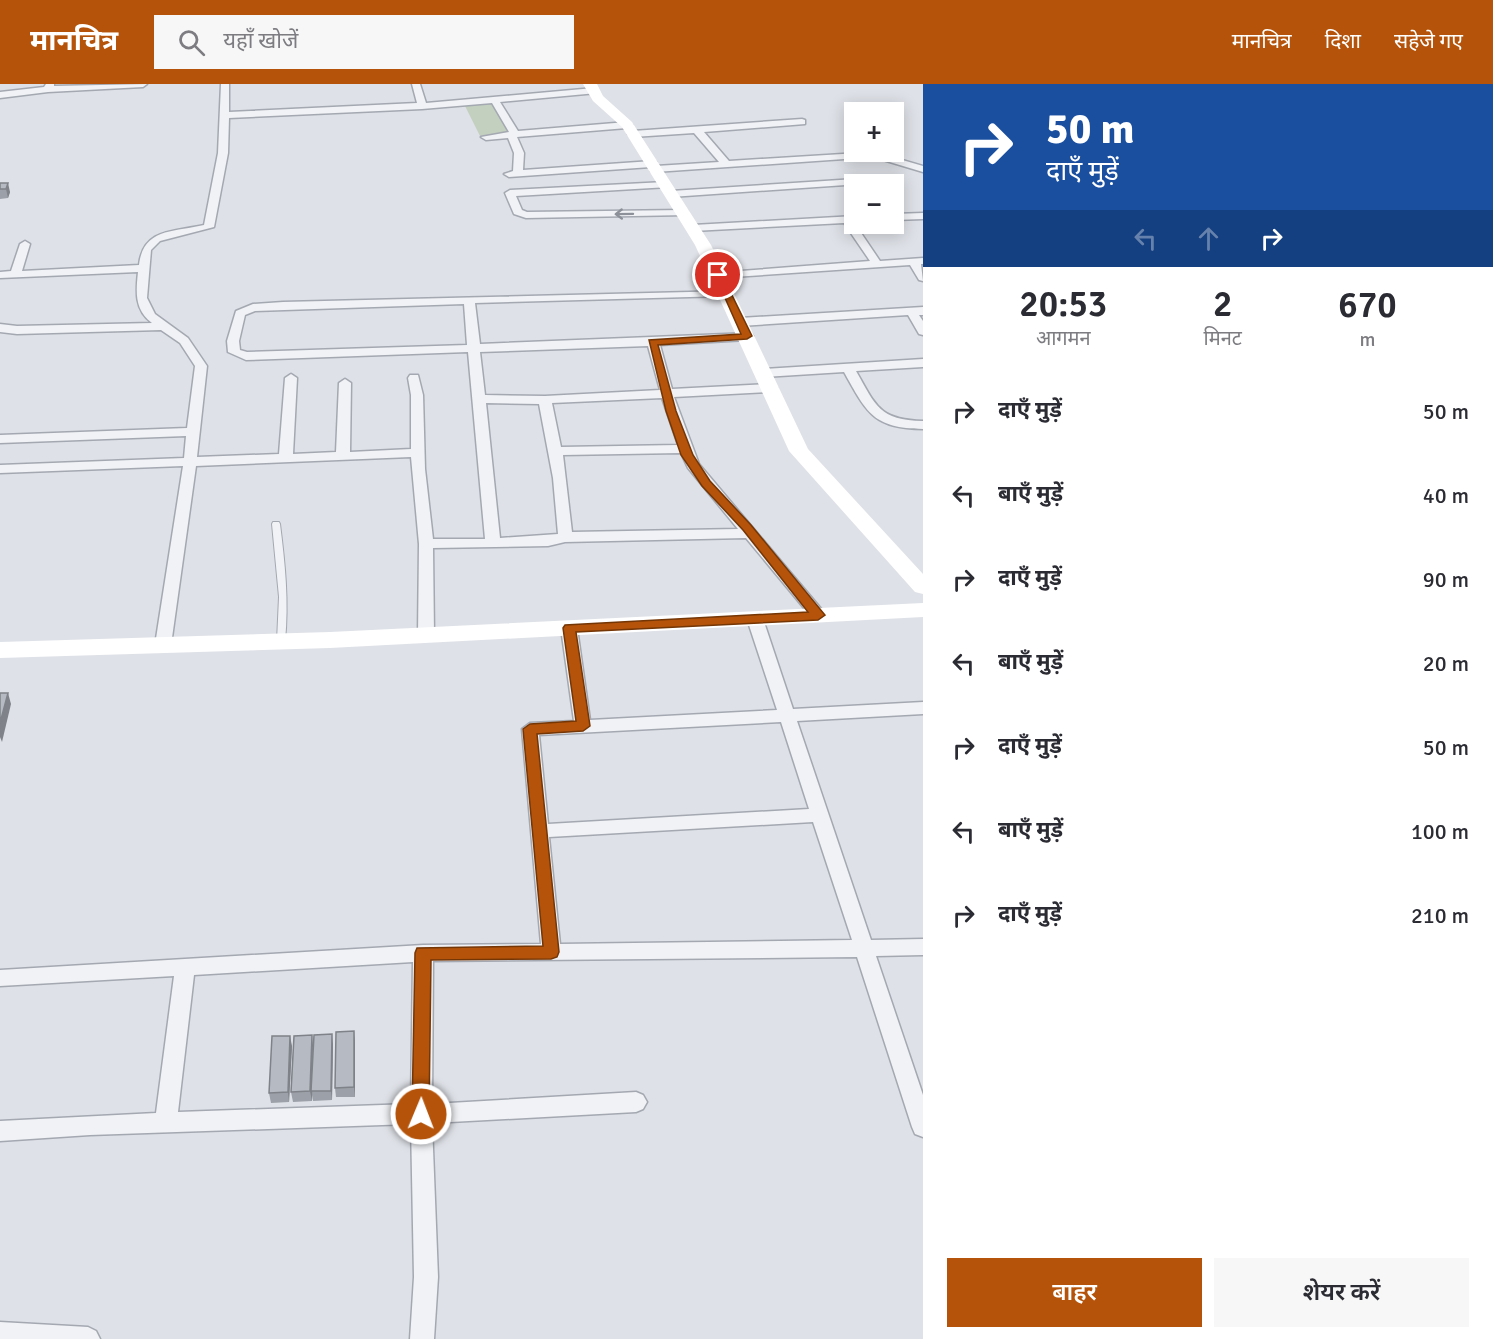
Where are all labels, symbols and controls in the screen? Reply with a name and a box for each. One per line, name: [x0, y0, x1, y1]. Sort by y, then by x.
search box: [154, 15, 574, 69]
text: मानचित्र: [30, 24, 118, 58]
icon: search: [175, 26, 208, 59]
text: यहाँ खोजें: [223, 27, 298, 54]
text: मानचित्र: [1232, 28, 1292, 54]
text: दिशा: [1325, 28, 1361, 54]
text: सहेजे गए: [1394, 28, 1463, 54]
map controls: [844, 102, 904, 234]
button: +: [844, 102, 904, 162]
text: 50 m: [1046, 104, 1135, 155]
icon: right: [947, 108, 1025, 186]
text: दाएँ मुड़ें: [1046, 155, 1119, 188]
button: −: [844, 174, 904, 234]
one-way arrow: [615, 208, 635, 220]
icon: left: [1129, 222, 1162, 255]
icon: ahead: [1192, 222, 1225, 255]
icon: right: [1255, 222, 1288, 255]
pin: [692, 249, 743, 300]
icon: arrive: [701, 258, 734, 291]
text: 20:53: [1019, 282, 1107, 327]
text: 2: [1213, 282, 1233, 327]
text: 670: [1338, 283, 1397, 328]
text: आगमन: [1036, 326, 1091, 351]
text: मिनट: [1204, 326, 1242, 351]
text: m: [1359, 327, 1375, 352]
icon: right: [947, 395, 980, 428]
text: दाएँ मुड़ें: [998, 396, 1062, 423]
text: 50 m: [1423, 398, 1469, 425]
icon: left: [947, 479, 980, 512]
text: बाएँ मुड़ें: [998, 480, 1063, 507]
text: 40 m: [1423, 482, 1469, 509]
icon: right: [947, 563, 980, 596]
text: दाएँ मुड़ें: [998, 564, 1062, 591]
text: 90 m: [1423, 566, 1469, 593]
icon: left: [947, 647, 980, 680]
text: बाएँ मुड़ें: [998, 648, 1063, 675]
text: 20 m: [1423, 650, 1469, 677]
icon: right: [947, 731, 980, 764]
text: दाएँ मुड़ें: [998, 732, 1062, 759]
text: 50 m: [1423, 734, 1469, 761]
icon: left: [947, 815, 980, 848]
text: बाएँ मुड़ें: [998, 816, 1063, 843]
text: 100 m: [1411, 818, 1469, 845]
icon: right: [947, 899, 980, 932]
text: दाएँ मुड़ें: [998, 900, 1062, 927]
text: 210 m: [1411, 902, 1469, 929]
position arrow: [389, 1082, 453, 1146]
button: बाहर: [947, 1258, 1202, 1327]
button: शेयर करें: [1214, 1258, 1469, 1327]

